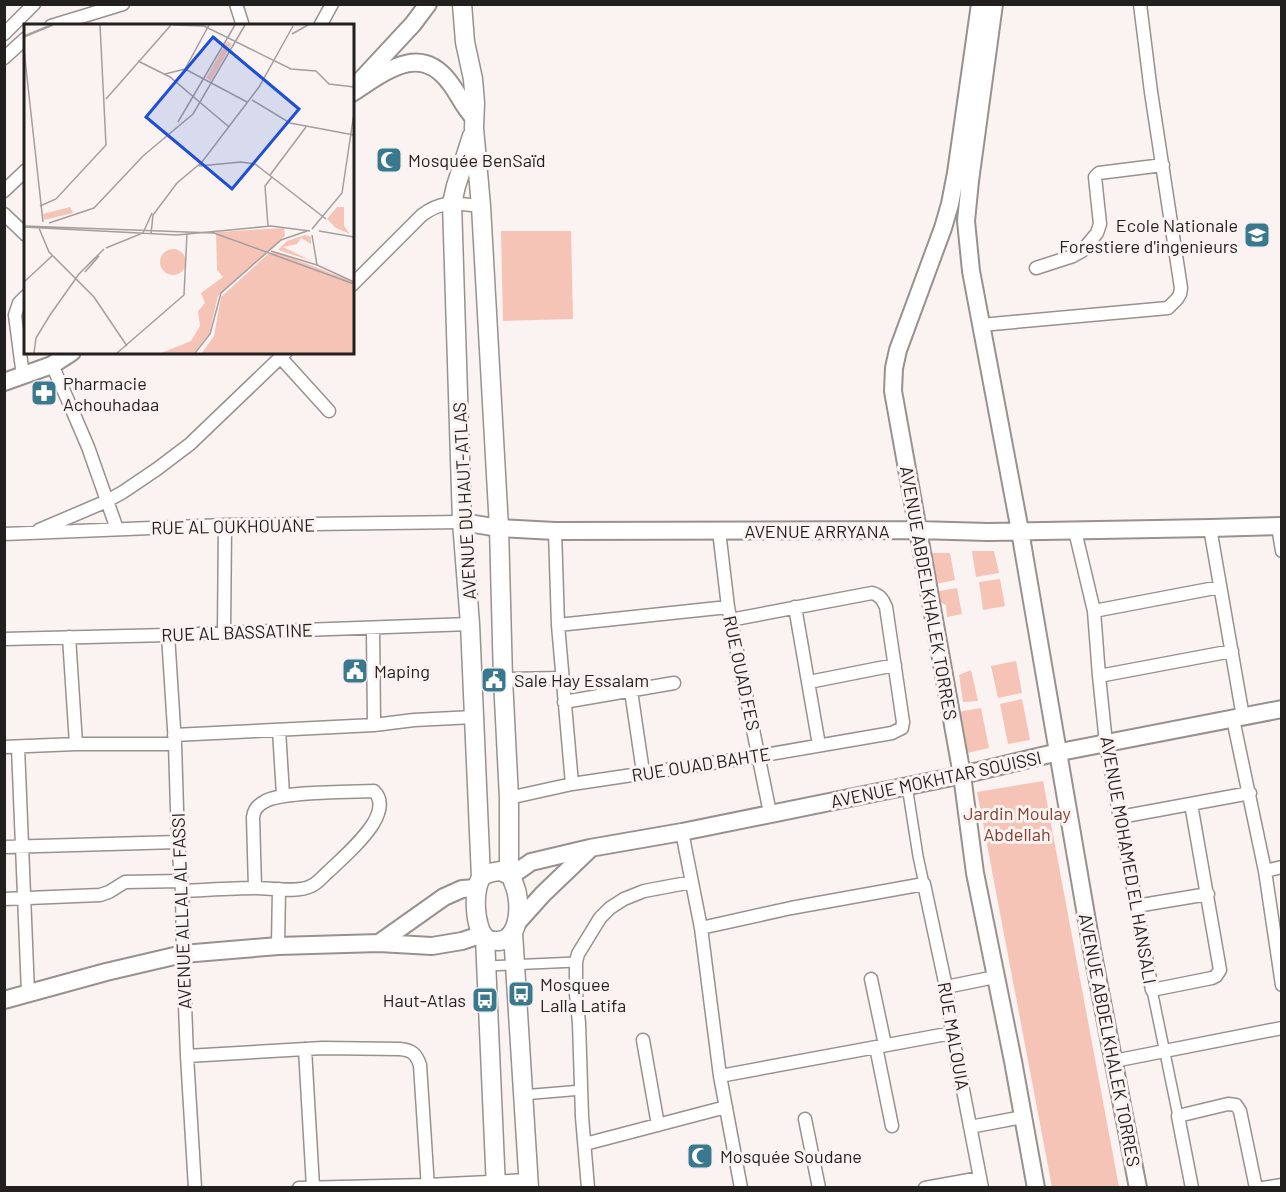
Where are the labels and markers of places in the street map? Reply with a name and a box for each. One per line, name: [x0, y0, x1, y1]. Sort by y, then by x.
mosque icon: Mosquée BenSaïd: [374, 145, 404, 175]
place label: Mosquée BenSaïd: [408, 149, 546, 171]
place label: Ecole Nationale Forestiere d'ingenieurs: [1059, 214, 1238, 257]
school or university icon: Ecole Nationale Forestiere d'ingenieurs: [1242, 220, 1272, 250]
place label: Pharmacie Achouhadaa: [63, 372, 159, 415]
pharmacy icon: Pharmacie Achouhadaa: [29, 378, 59, 408]
public building icon: Maping: [340, 656, 370, 686]
place label: Maping: [374, 660, 430, 682]
public building icon: Sale Hay Essalam: [479, 665, 509, 695]
place label: Sale Hay Essalam: [514, 669, 649, 691]
place label: Mosquee Lalla Latifa: [540, 973, 626, 1016]
bus stop icon: Mosquee Lalla Latifa: [506, 979, 536, 1009]
bus stop icon: Haut-Atlas: [470, 985, 500, 1015]
place label: Haut-Atlas: [383, 989, 466, 1011]
mosque icon: Mosquée Soudane: [685, 1141, 715, 1171]
place label: Mosquée Soudane: [720, 1145, 862, 1167]

